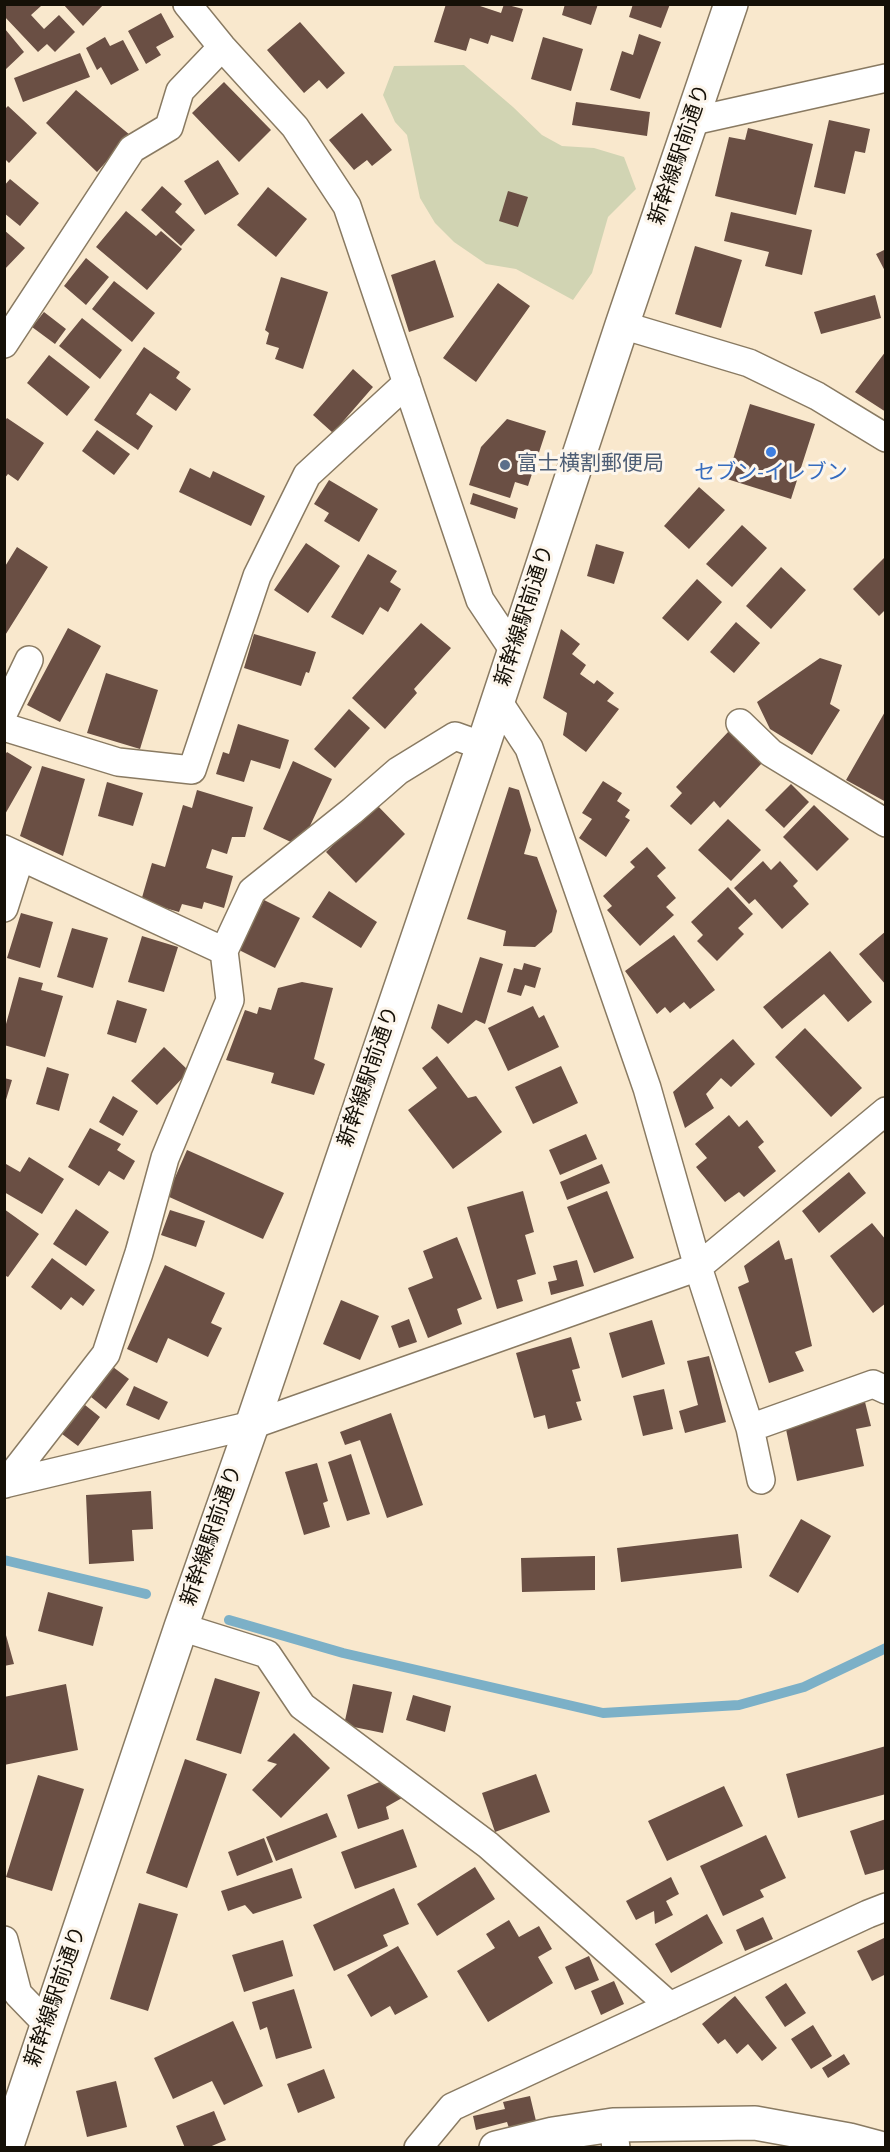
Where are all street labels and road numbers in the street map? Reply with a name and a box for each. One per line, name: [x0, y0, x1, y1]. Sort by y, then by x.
street label: 新幹線駅前通り: [645, 81, 717, 229]
street label: 新幹線駅前通り: [491, 542, 561, 690]
street label: 新幹線駅前通り: [334, 1003, 406, 1151]
street label: 新幹線駅前通り: [177, 1462, 249, 1610]
street label: 新幹線駅前通り: [21, 1923, 93, 2071]

